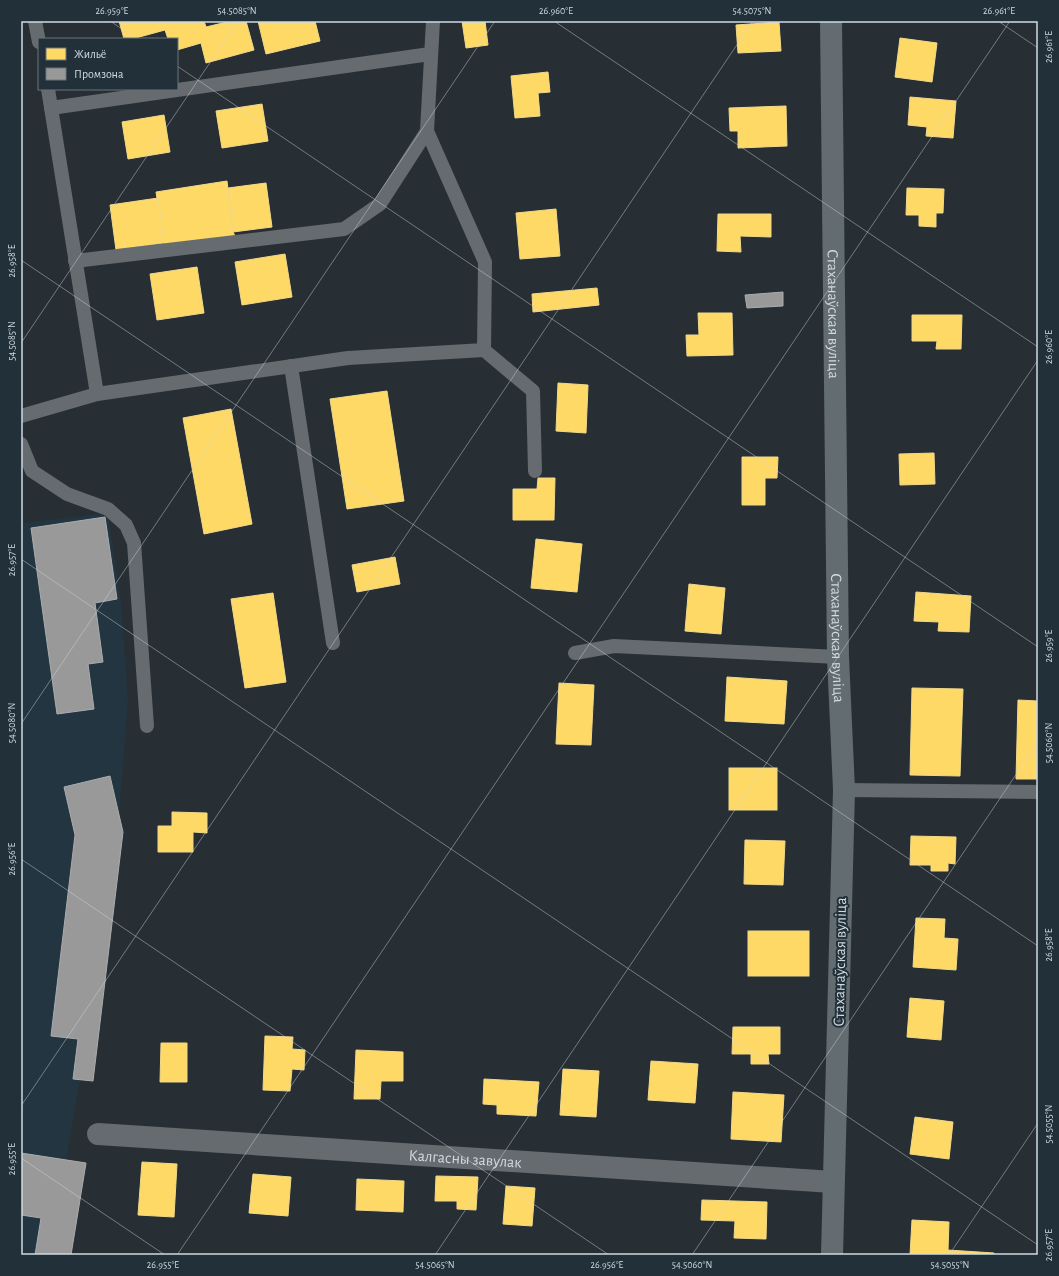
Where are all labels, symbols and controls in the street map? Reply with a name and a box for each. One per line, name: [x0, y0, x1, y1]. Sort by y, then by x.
text: 26.959°E: [96, 6, 129, 16]
text: 54.5085°N: [217, 6, 257, 16]
text: 26.960°E: [539, 6, 573, 16]
text: 54.5075°N: [733, 6, 771, 16]
text: 26.961°E: [983, 6, 1015, 16]
text: 26.961°E: [1044, 31, 1054, 63]
legend: [38, 38, 178, 90]
text: Жильё: [74, 48, 106, 60]
text: Промзона: [74, 68, 124, 80]
text: 26.958°E: [7, 244, 17, 277]
street label: Стаханаўская вуліца: [824, 249, 842, 379]
text: 54.5085°N: [7, 321, 17, 361]
text: 26.960°E: [1044, 330, 1054, 364]
text: 26.957°E: [7, 544, 17, 576]
street label: Стаханаўская вуліца: [828, 573, 847, 703]
text: 26.959°E: [1044, 629, 1054, 662]
text: 54.5080°N: [7, 703, 17, 743]
text: 54.5060°N: [1044, 723, 1054, 763]
text: 26.956°E: [7, 842, 17, 875]
street label: Стаханаўская вуліца: [831, 897, 850, 1027]
text: 26.958°E: [1044, 928, 1054, 961]
text: 54.5055°N: [1044, 1105, 1054, 1143]
text: 26.955°E: [7, 1143, 17, 1175]
street label: Калгасны завулак: [408, 1147, 523, 1171]
text: 26.957°E: [1044, 1229, 1054, 1261]
text: 26.955°E: [147, 1260, 179, 1270]
text: 54.5065°N: [415, 1260, 455, 1270]
text: 26.956°E: [591, 1260, 624, 1270]
text: 54.5060°N: [672, 1260, 712, 1270]
text: 54.5055°N: [931, 1260, 969, 1270]

